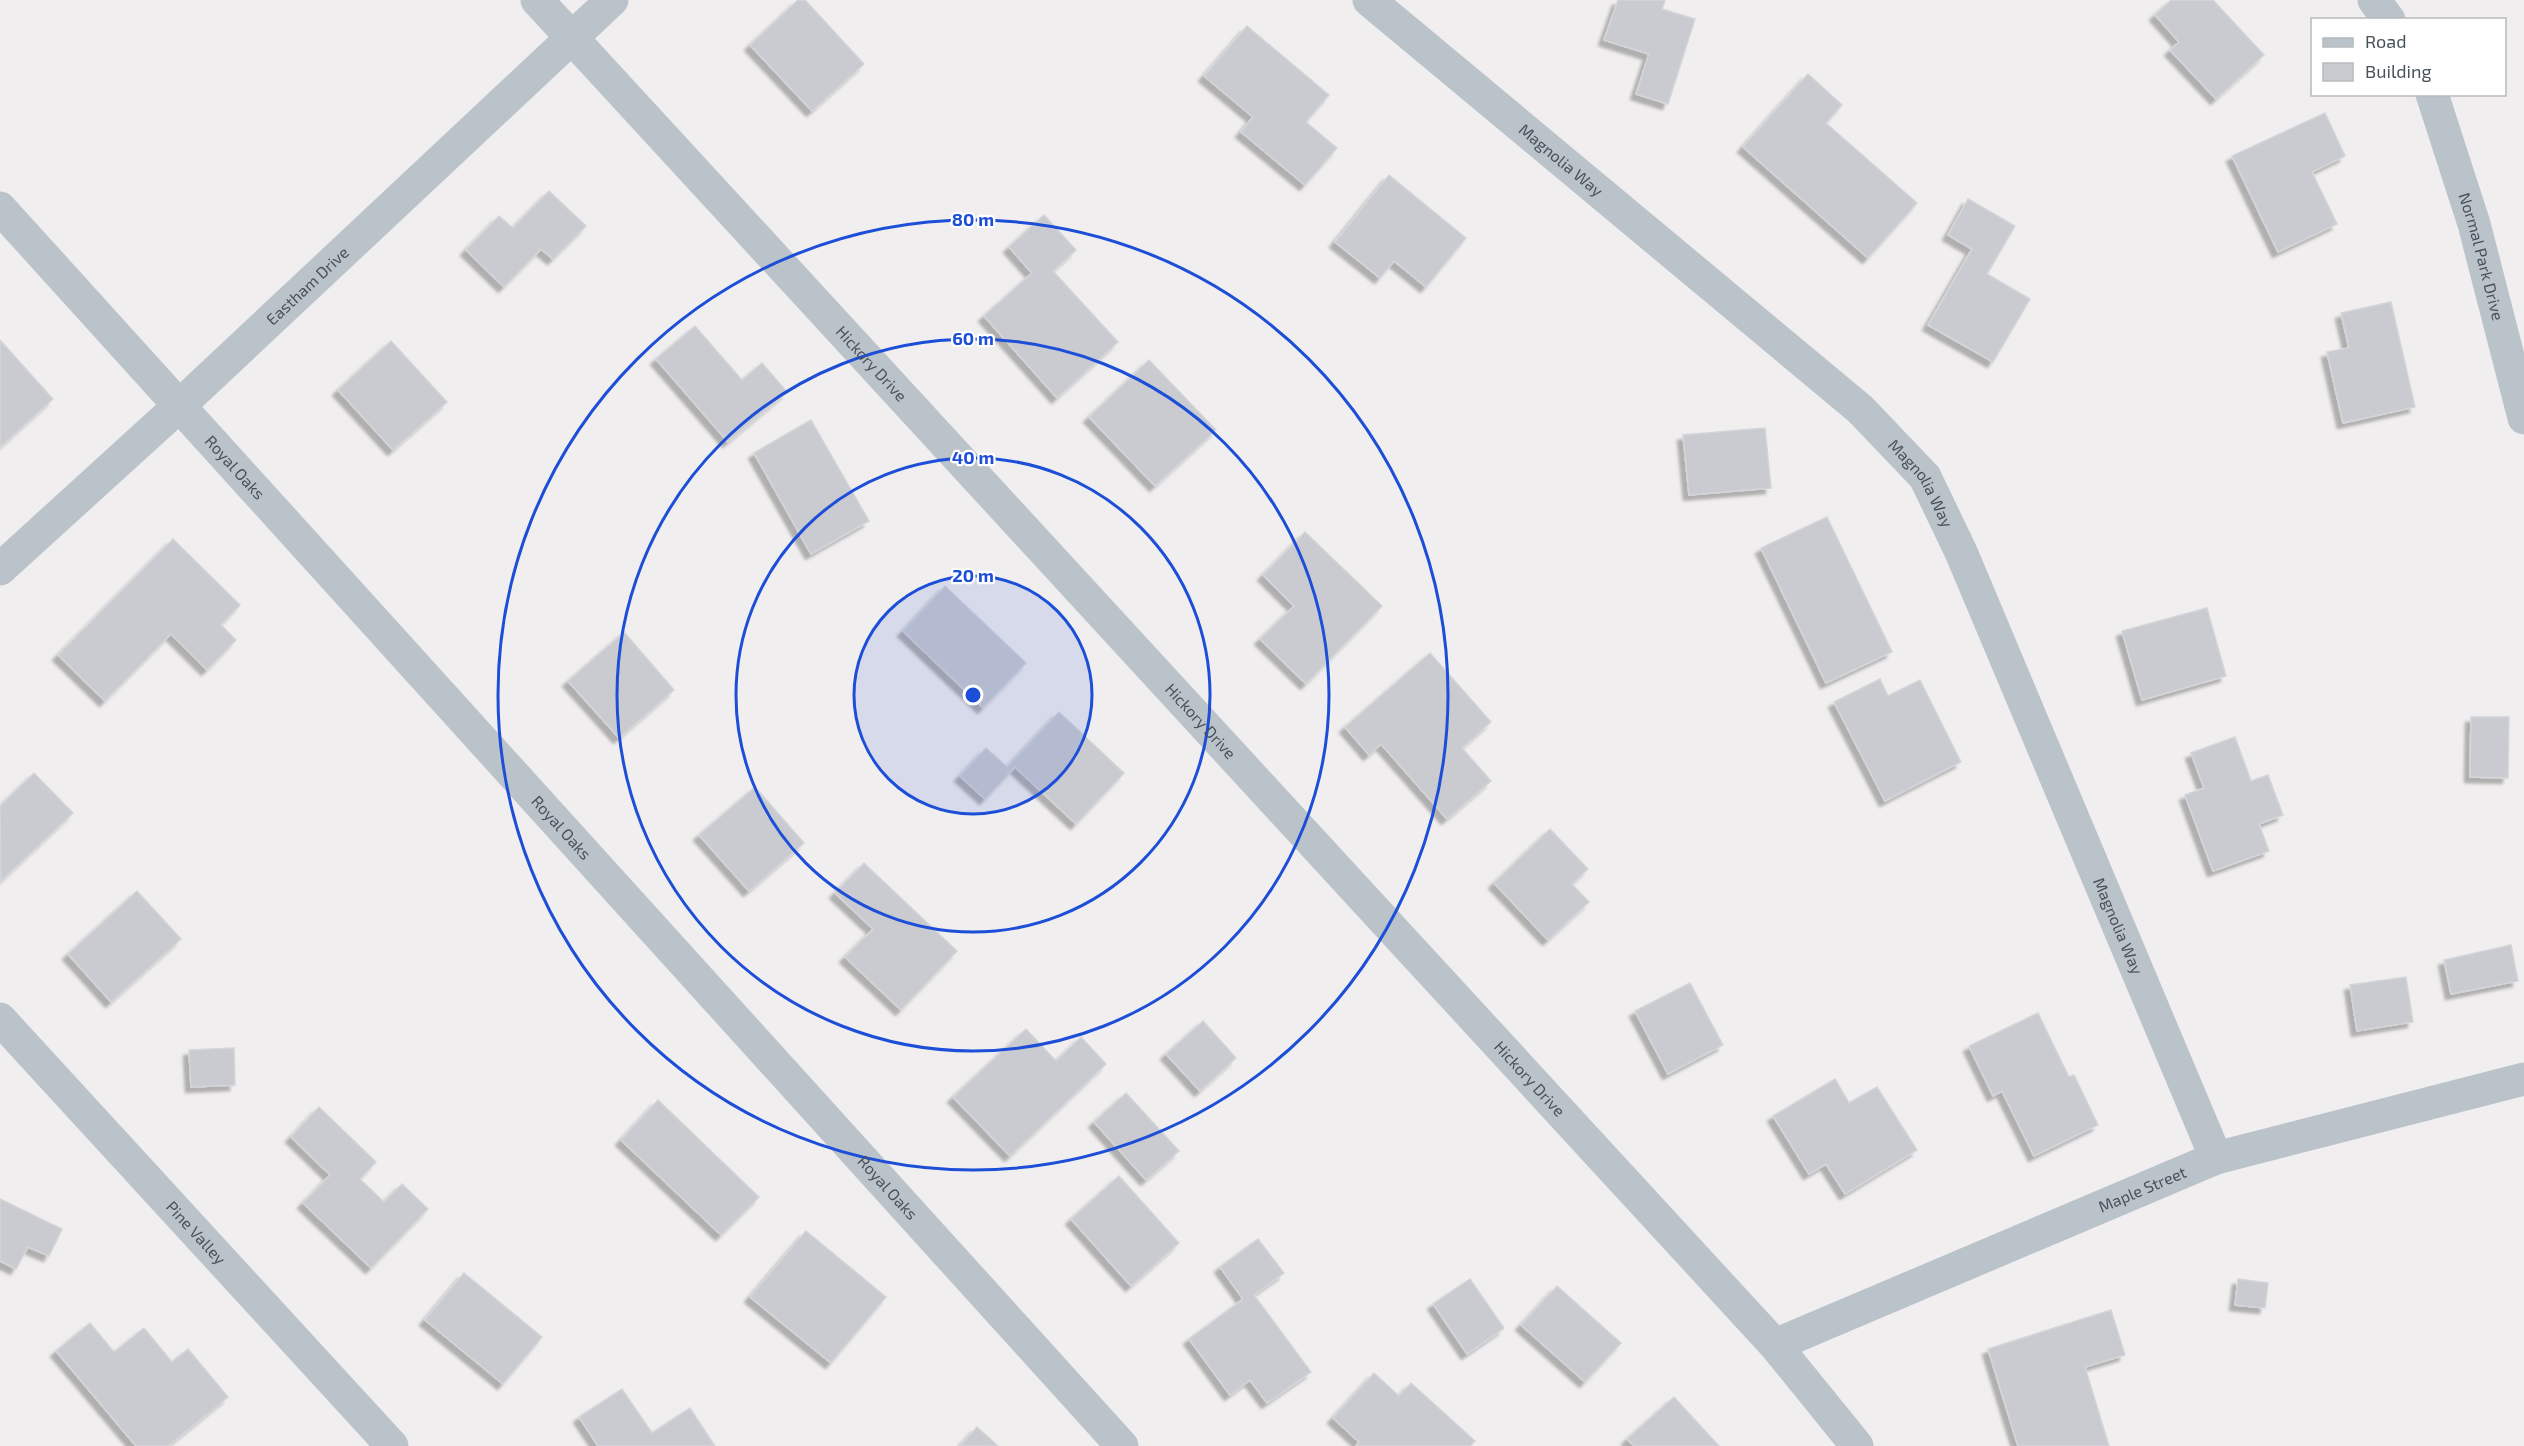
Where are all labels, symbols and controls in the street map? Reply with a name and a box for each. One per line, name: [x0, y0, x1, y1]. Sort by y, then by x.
legend: [2311, 18, 2506, 96]
text: Road: [2365, 30, 2406, 52]
text: Building: [2365, 60, 2432, 82]
street label: Magnolia Way: [1516, 119, 1608, 200]
street label: Normal Park Drive: [2455, 190, 2508, 322]
text: 80 m: [952, 208, 994, 230]
street label: Eastham Drive: [262, 242, 352, 328]
street label: Hickory Drive: [833, 322, 911, 405]
text: 60 m: [952, 327, 994, 349]
street label: Royal Oaks: [202, 431, 269, 503]
street label: Magnolia Way: [1885, 435, 1958, 531]
text: 40 m: [952, 446, 994, 468]
text: 20 m: [952, 564, 994, 586]
street label: Hickory Drive: [1162, 679, 1240, 762]
centre of rings: [963, 685, 983, 705]
street label: Royal Oaks: [528, 791, 596, 863]
street label: Magnolia Way: [2090, 874, 2148, 978]
street label: Hickory Drive: [1491, 1037, 1570, 1120]
street label: Royal Oaks: [854, 1151, 922, 1223]
street label: Maple Street: [2095, 1162, 2189, 1216]
street label: Pine Valley: [163, 1197, 231, 1268]

